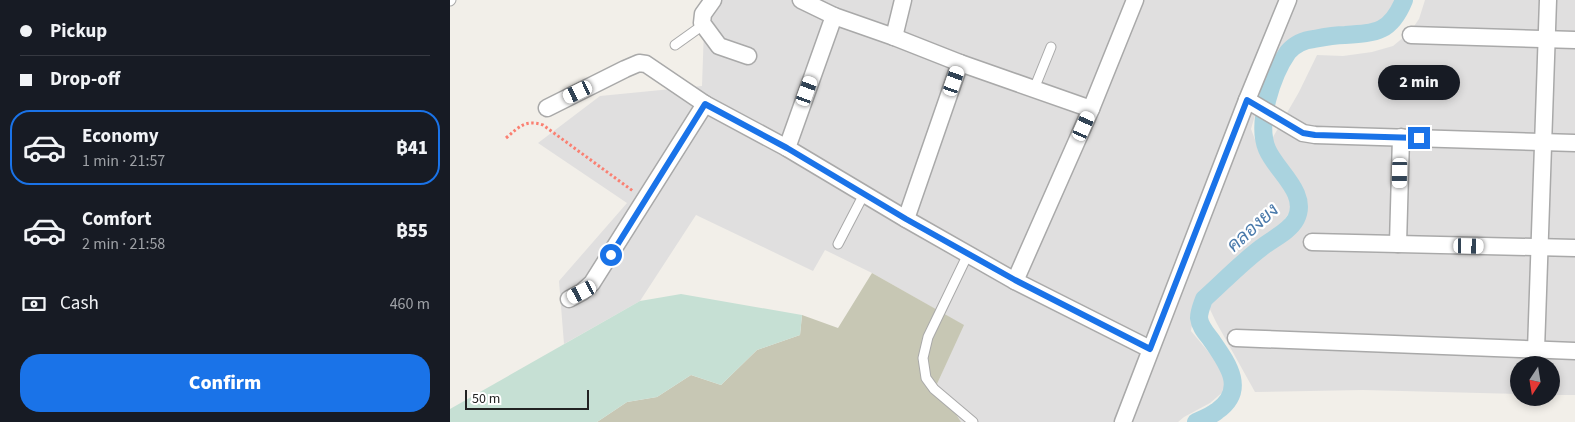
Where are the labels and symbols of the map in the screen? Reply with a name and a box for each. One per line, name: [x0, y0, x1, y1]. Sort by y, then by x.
car: [942, 64, 965, 98]
callout: 2 min: [1378, 66, 1460, 100]
car: [794, 74, 819, 108]
car: [561, 79, 594, 105]
car: [1071, 109, 1096, 143]
route end: [1408, 127, 1430, 149]
car: [1392, 158, 1407, 188]
water label: คลองยง: [1221, 197, 1285, 259]
car: [1453, 238, 1484, 254]
route start: [600, 244, 622, 266]
car: [565, 279, 598, 305]
north arrow: [1510, 356, 1560, 406]
scale bar: [465, 387, 589, 410]

